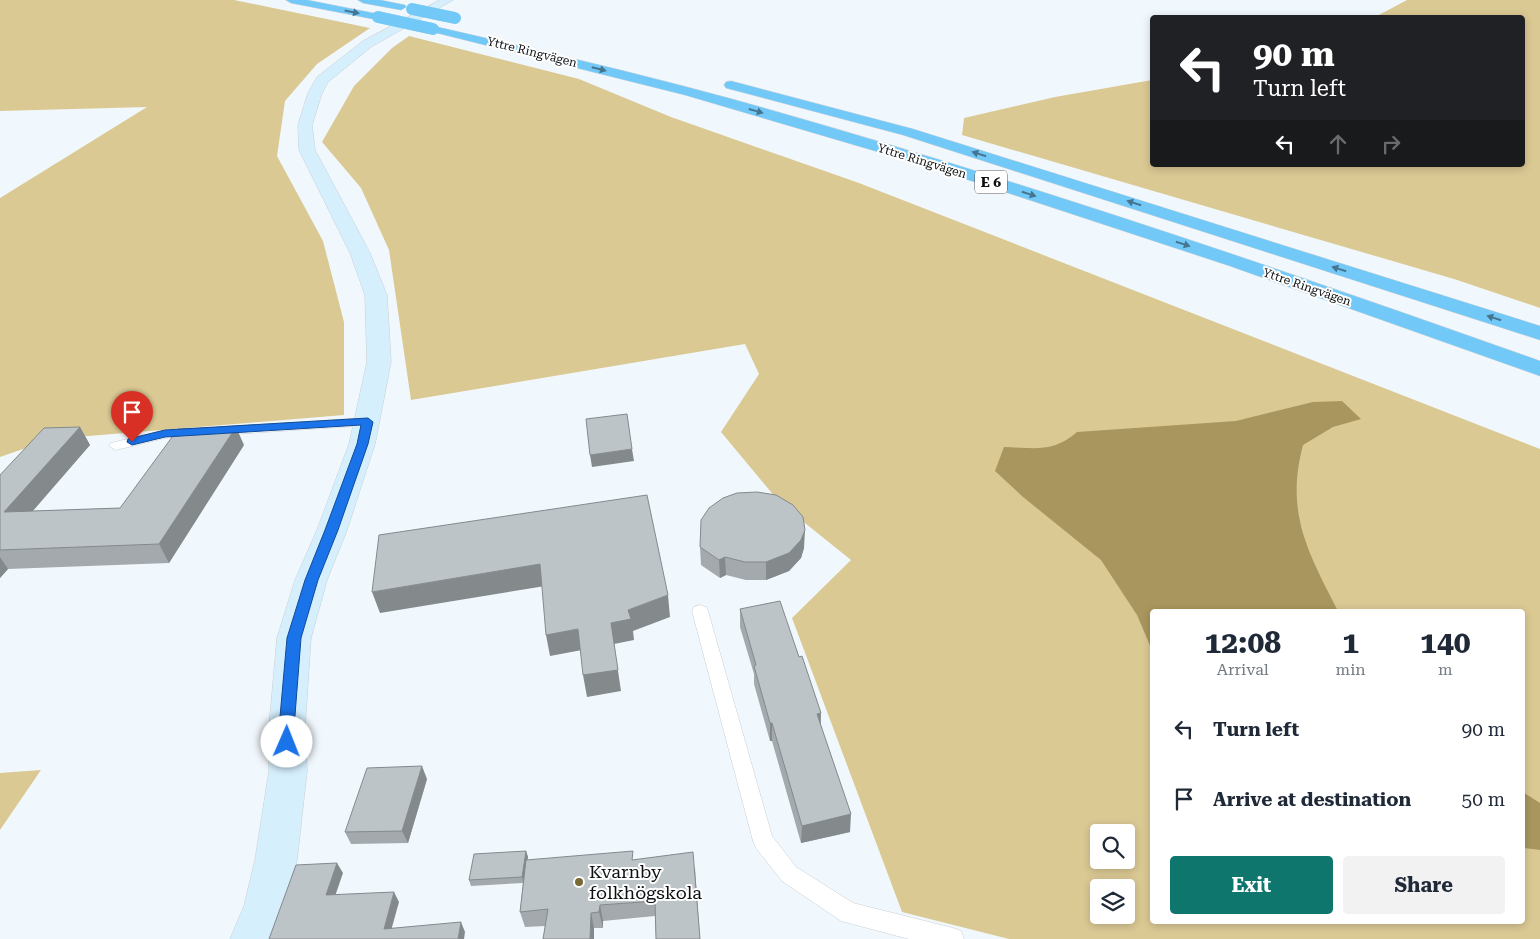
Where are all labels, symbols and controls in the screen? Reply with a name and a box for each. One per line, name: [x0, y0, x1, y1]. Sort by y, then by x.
one-way arrow: [344, 8, 359, 16]
street label: Yttre Ringvägen: [485, 34, 579, 70]
text: 90 m: [1253, 34, 1335, 75]
icon: left: [1170, 35, 1235, 100]
one-way arrow: [592, 65, 607, 73]
text: Turn left: [1253, 76, 1346, 101]
one-way arrow: [749, 108, 764, 116]
icon: left: [1271, 130, 1299, 158]
icon: ahead: [1324, 130, 1352, 158]
icon: right: [1377, 130, 1405, 158]
street label: Yttre Ringvägen: [876, 141, 968, 181]
one-way arrow: [971, 150, 986, 158]
road number: E 6: [975, 170, 1007, 193]
one-way arrow: [1022, 190, 1037, 198]
one-way arrow: [1126, 199, 1141, 207]
one-way arrow: [1176, 241, 1191, 248]
one-way arrow: [1331, 264, 1346, 272]
street label: Yttre Ringvägen: [1261, 265, 1353, 309]
one-way arrow: [1486, 314, 1501, 322]
pin: [111, 391, 153, 442]
icon: arrive: [118, 398, 146, 426]
text: 12:08: [1204, 625, 1281, 660]
text: 1: [1342, 625, 1359, 660]
text: 140: [1420, 625, 1470, 660]
text: Arrival: [1217, 660, 1269, 679]
text: min: [1336, 660, 1366, 679]
text: m: [1438, 660, 1453, 679]
position arrow: [260, 715, 312, 767]
icon: left: [1170, 715, 1198, 743]
text: Turn left: [1213, 718, 1299, 741]
text: 90 m: [1462, 718, 1505, 741]
icon: arrive: [1170, 785, 1198, 813]
text: Arrive at destination: [1213, 788, 1411, 811]
text: 50 m: [1462, 788, 1505, 811]
map controls: [1090, 824, 1135, 924]
button: search: [1090, 824, 1135, 869]
button: Exit: [1170, 856, 1333, 914]
button: Share: [1343, 856, 1505, 914]
place label: Kvarnby folkhögskola: [589, 861, 702, 903]
marker: Kvarnby folkhögskola: [573, 876, 585, 888]
button: layers: [1090, 879, 1135, 924]

